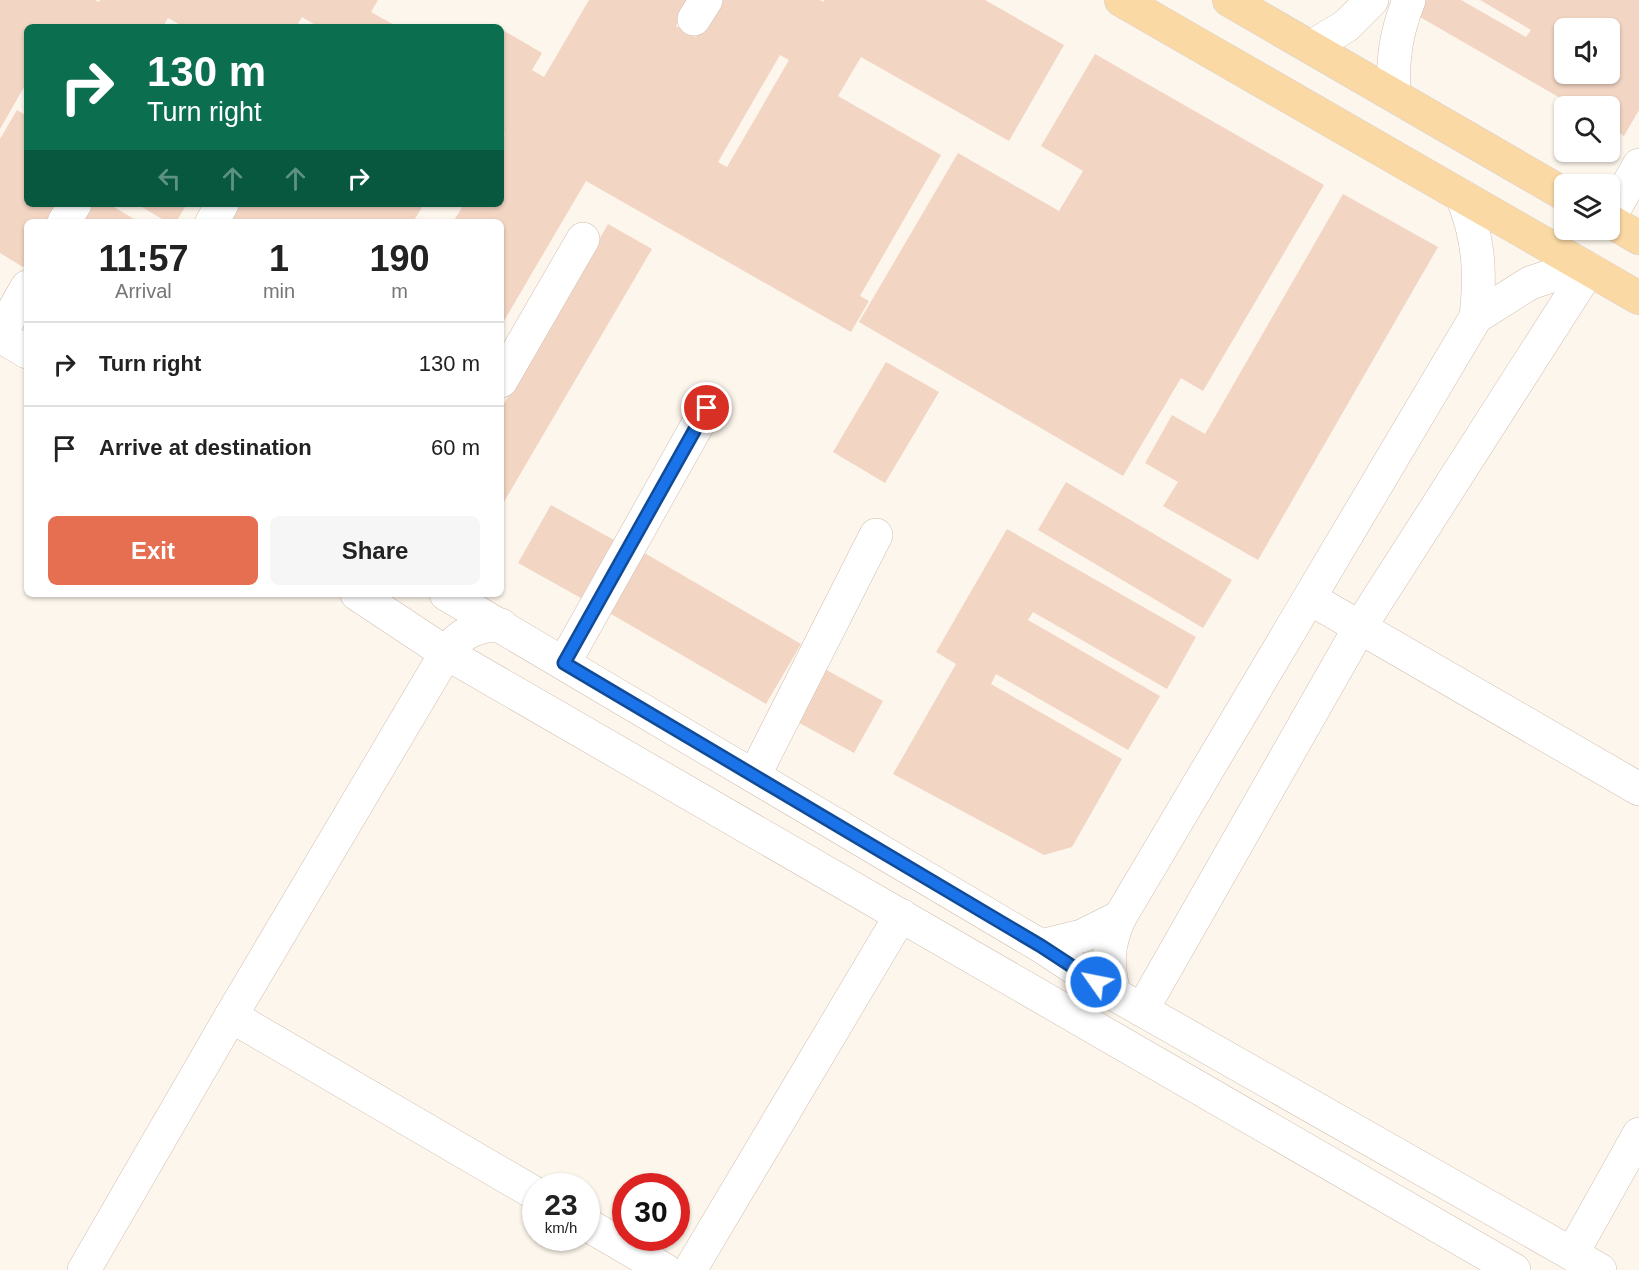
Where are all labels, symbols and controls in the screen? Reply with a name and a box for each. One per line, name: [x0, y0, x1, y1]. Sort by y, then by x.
map controls: [1554, 18, 1620, 240]
button: sound: [1554, 18, 1620, 84]
icon: right: [48, 48, 126, 126]
text: 130 m: [147, 48, 266, 95]
button: search: [1554, 96, 1620, 162]
text: Turn right: [147, 97, 262, 127]
icon: left: [153, 162, 186, 195]
icon: ahead: [216, 162, 249, 195]
icon: ahead: [279, 162, 312, 195]
icon: right: [342, 162, 375, 195]
button: layers: [1554, 174, 1620, 240]
text: 11:57: [98, 238, 188, 279]
text: 1: [269, 238, 289, 279]
text: 190: [370, 238, 430, 279]
text: Arrival: [115, 280, 172, 302]
text: min: [263, 280, 295, 302]
text: m: [391, 280, 408, 302]
icon: right: [48, 348, 81, 381]
text: Turn right: [99, 351, 201, 376]
text: 130 m: [419, 351, 480, 376]
pin: [681, 382, 732, 433]
icon: arrive: [690, 391, 723, 424]
icon: arrive: [48, 432, 81, 465]
text: Arrive at destination: [99, 435, 312, 460]
text: 60 m: [431, 435, 480, 460]
button: Exit: [48, 516, 258, 585]
button: Share: [270, 516, 480, 585]
position arrow: [1064, 950, 1128, 1014]
speed limit sign: 30: [612, 1173, 690, 1251]
text: 23: [544, 1188, 578, 1221]
text: km/h: [545, 1219, 577, 1236]

